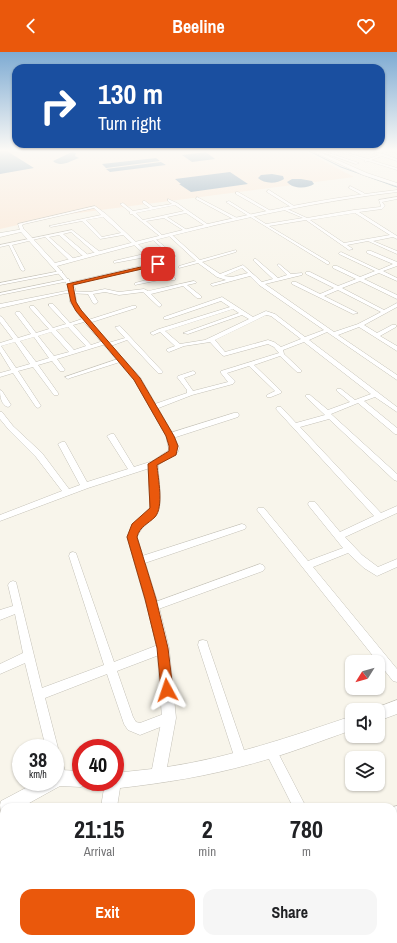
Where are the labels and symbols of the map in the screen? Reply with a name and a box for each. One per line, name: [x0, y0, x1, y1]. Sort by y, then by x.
pin: [141, 247, 175, 281]
north arrow: [345, 655, 385, 695]
position arrow: [146, 669, 188, 711]
speed limit sign: 40: [72, 739, 124, 791]

